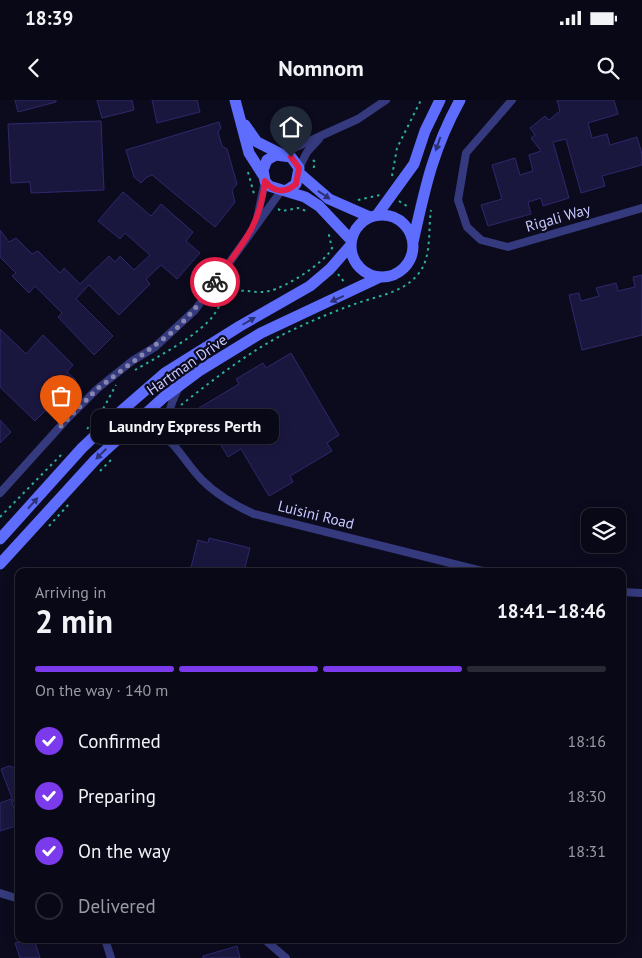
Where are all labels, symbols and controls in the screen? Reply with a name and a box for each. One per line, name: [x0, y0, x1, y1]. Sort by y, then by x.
text: 18:39: [25, 6, 73, 30]
icon: back: [20, 54, 48, 82]
text: Nomnom: [278, 54, 364, 82]
icon: search: [594, 54, 622, 82]
pin: [270, 106, 312, 157]
icon: home: [277, 113, 305, 141]
one-way arrow: [434, 136, 442, 151]
one-way arrow: [318, 190, 331, 200]
street label: Rigali Way: [523, 199, 593, 236]
courier: [190, 257, 240, 307]
icon: bike: [201, 268, 229, 296]
one-way arrow: [330, 295, 344, 303]
one-way arrow: [243, 316, 256, 325]
street label: Hartman Drive: [143, 330, 231, 399]
pin: [40, 375, 82, 426]
icon: bag: [47, 382, 75, 410]
callout: Laundry Express Perth: [91, 408, 278, 444]
text: Laundry Express Perth: [109, 416, 261, 436]
one-way arrow: [95, 448, 107, 460]
street label: Luisini Road: [276, 496, 356, 533]
one-way arrow: [27, 497, 39, 509]
map controls: [581, 508, 626, 553]
button: layers: [581, 508, 626, 553]
text: Arriving in: [35, 582, 106, 602]
text: 18:41–18:46: [497, 599, 606, 623]
text: 2 min: [35, 600, 113, 642]
text: On the way · 140 m: [35, 680, 168, 700]
icon: check: [35, 727, 63, 755]
text: Confirmed: [78, 729, 161, 753]
text: 18:16: [568, 731, 606, 751]
icon: check: [35, 782, 63, 810]
text: Preparing: [78, 784, 156, 808]
text: 18:30: [568, 786, 606, 806]
icon: check: [35, 837, 63, 865]
text: On the way: [78, 839, 170, 863]
text: 18:31: [568, 841, 606, 861]
text: Delivered: [78, 894, 156, 918]

